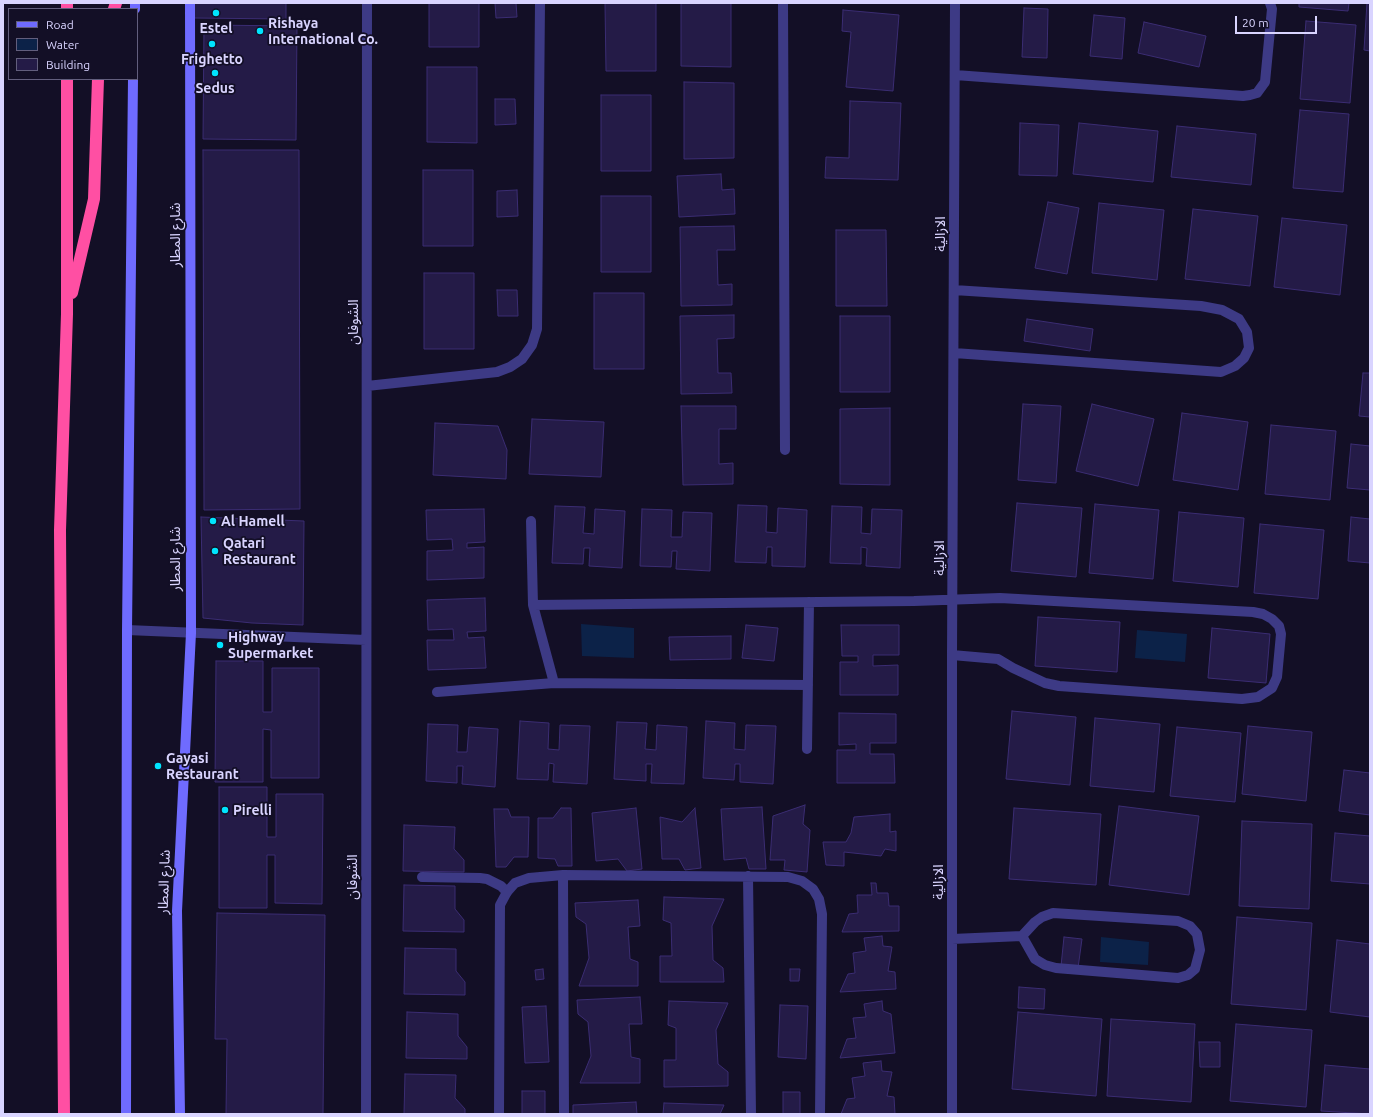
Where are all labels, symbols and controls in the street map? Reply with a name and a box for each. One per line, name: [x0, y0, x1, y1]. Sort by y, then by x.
legend: [8, 8, 138, 80]
marker: Estel: [211, 8, 221, 18]
scale bar: [1237, 8, 1319, 34]
place label: Rishaya International Co.: [268, 15, 378, 48]
text: 20 m: [1242, 16, 1269, 29]
text: Road: [46, 18, 74, 31]
place label: Estel: [199, 20, 233, 36]
marker: Rishaya International Co.: [255, 26, 265, 36]
text: Water: [46, 38, 79, 51]
marker: Frighetto: [207, 39, 217, 49]
place label: Frighetto: [181, 51, 243, 67]
text: Building: [46, 58, 90, 71]
marker: Sedus: [210, 68, 220, 78]
place label: Sedus: [195, 80, 235, 96]
street label: شارع المطار: [167, 203, 183, 267]
street label: الازالية: [932, 216, 948, 252]
street label: الشوفان: [345, 299, 361, 345]
place label: Al Hamell: [221, 513, 285, 529]
marker: Al Hamell: [208, 516, 218, 526]
street label: شارع المطار: [167, 527, 183, 591]
place label: Qatari Restaurant: [223, 535, 296, 568]
street label: الازالية: [931, 540, 947, 576]
marker: Qatari Restaurant: [210, 546, 220, 556]
place label: Highway Supermarket: [228, 629, 313, 662]
marker: Highway Supermarket: [215, 640, 225, 650]
place label: Gayasi Restaurant: [166, 750, 239, 782]
marker: Gayasi Restaurant: [153, 761, 163, 771]
place label: Pirelli: [233, 802, 272, 818]
marker: Pirelli: [220, 805, 230, 815]
street label: شارع المطار: [154, 849, 174, 915]
street label: الشوفان: [344, 854, 360, 900]
street label: الازالية: [930, 864, 946, 900]

